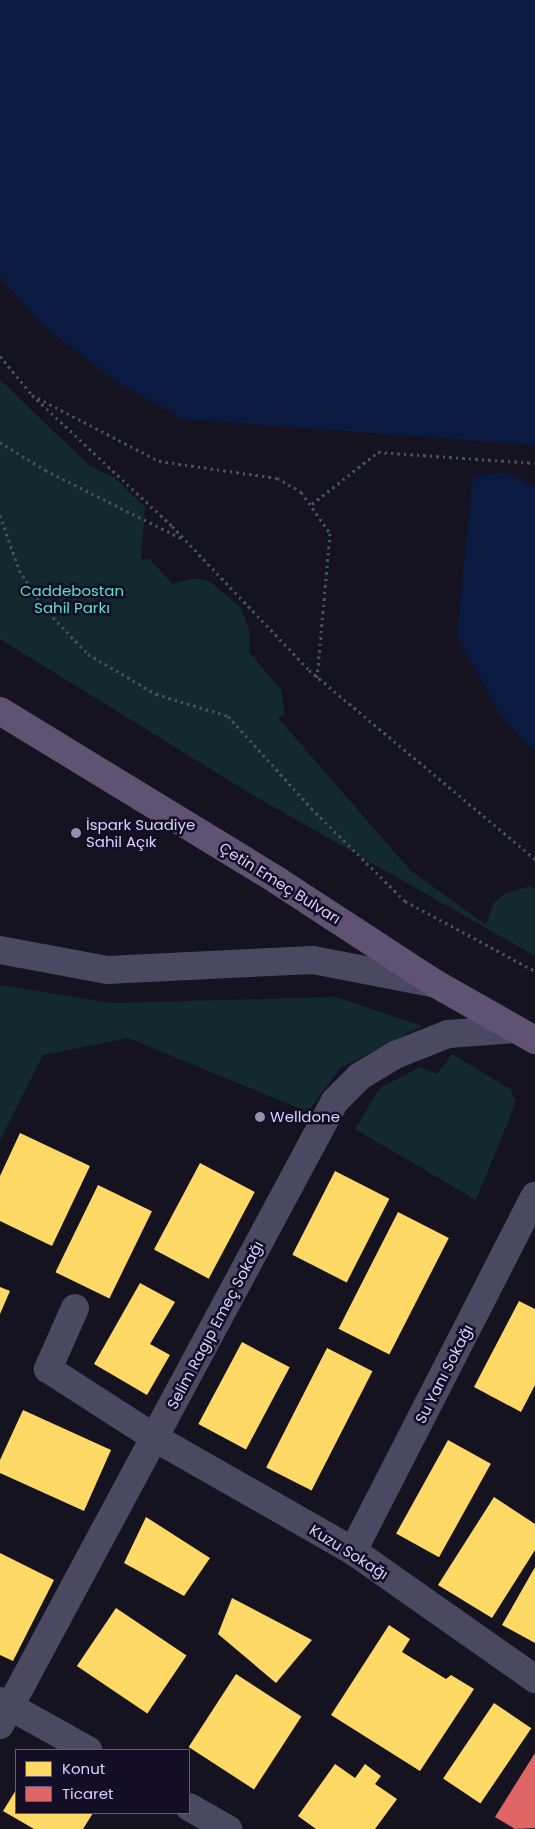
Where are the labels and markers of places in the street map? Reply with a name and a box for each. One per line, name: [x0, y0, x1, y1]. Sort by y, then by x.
place label: İspark Suadiye Sahil Açık: [86, 815, 195, 850]
marker: İspark Suadiye Sahil Açık: [70, 827, 82, 839]
place label: Welldone: [270, 1108, 340, 1126]
marker: Welldone: [254, 1111, 266, 1123]

